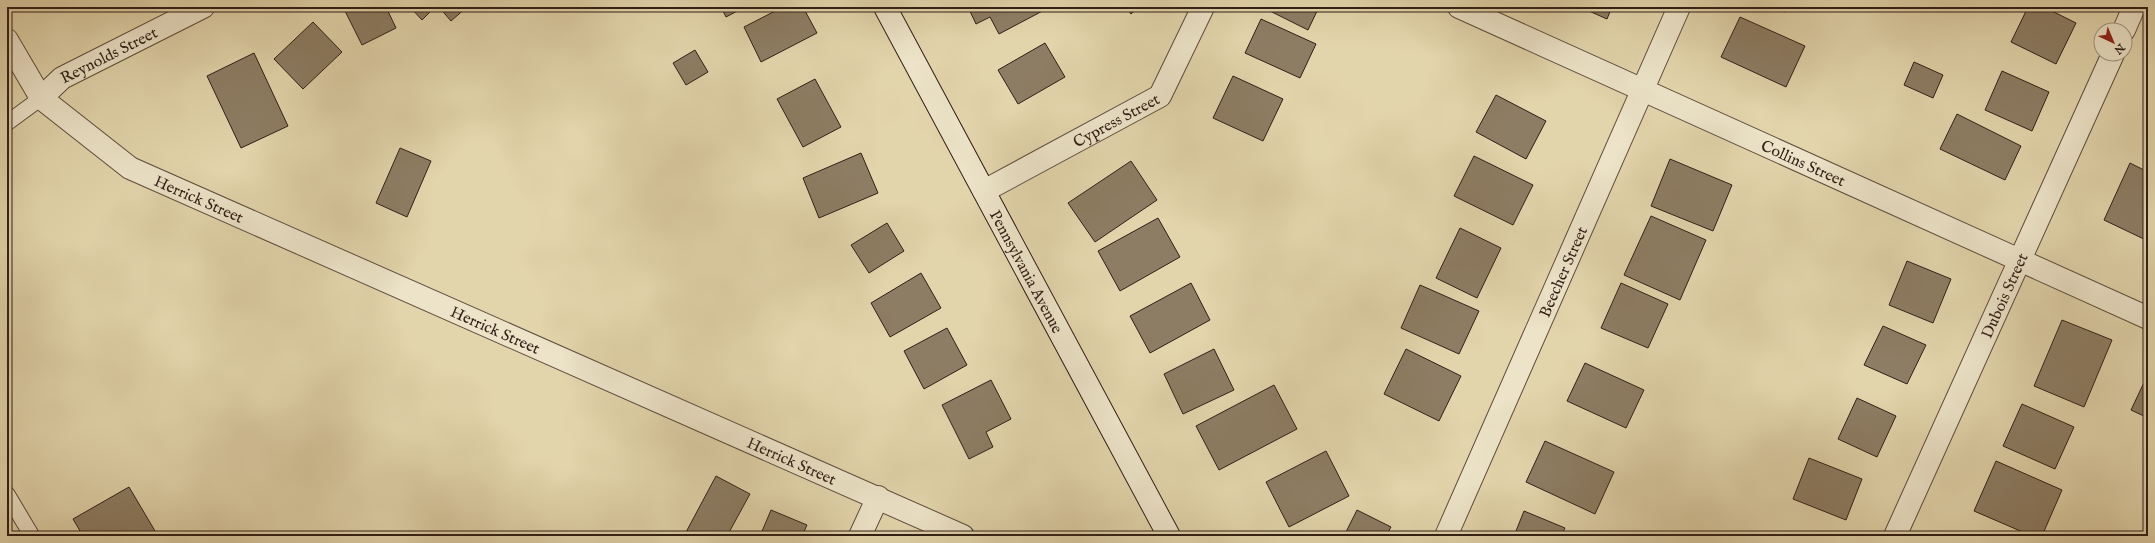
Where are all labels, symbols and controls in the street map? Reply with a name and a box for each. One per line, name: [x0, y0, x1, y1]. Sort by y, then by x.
north arrow: [2093, 22, 2133, 62]
street label: Reynolds Street: [57, 23, 162, 89]
text: N: [2111, 39, 2128, 57]
street label: Cypress Street: [1070, 90, 1164, 153]
street label: Collins Street: [1757, 137, 1849, 192]
street label: Herrick Street: [151, 172, 246, 229]
street label: Pennsylvania Avenue: [984, 207, 1066, 337]
street label: Beecher Street: [1536, 223, 1593, 321]
street label: Dubois Street: [1978, 250, 2034, 342]
street label: Herrick Street: [447, 303, 543, 360]
street label: Herrick Street: [743, 434, 839, 491]

